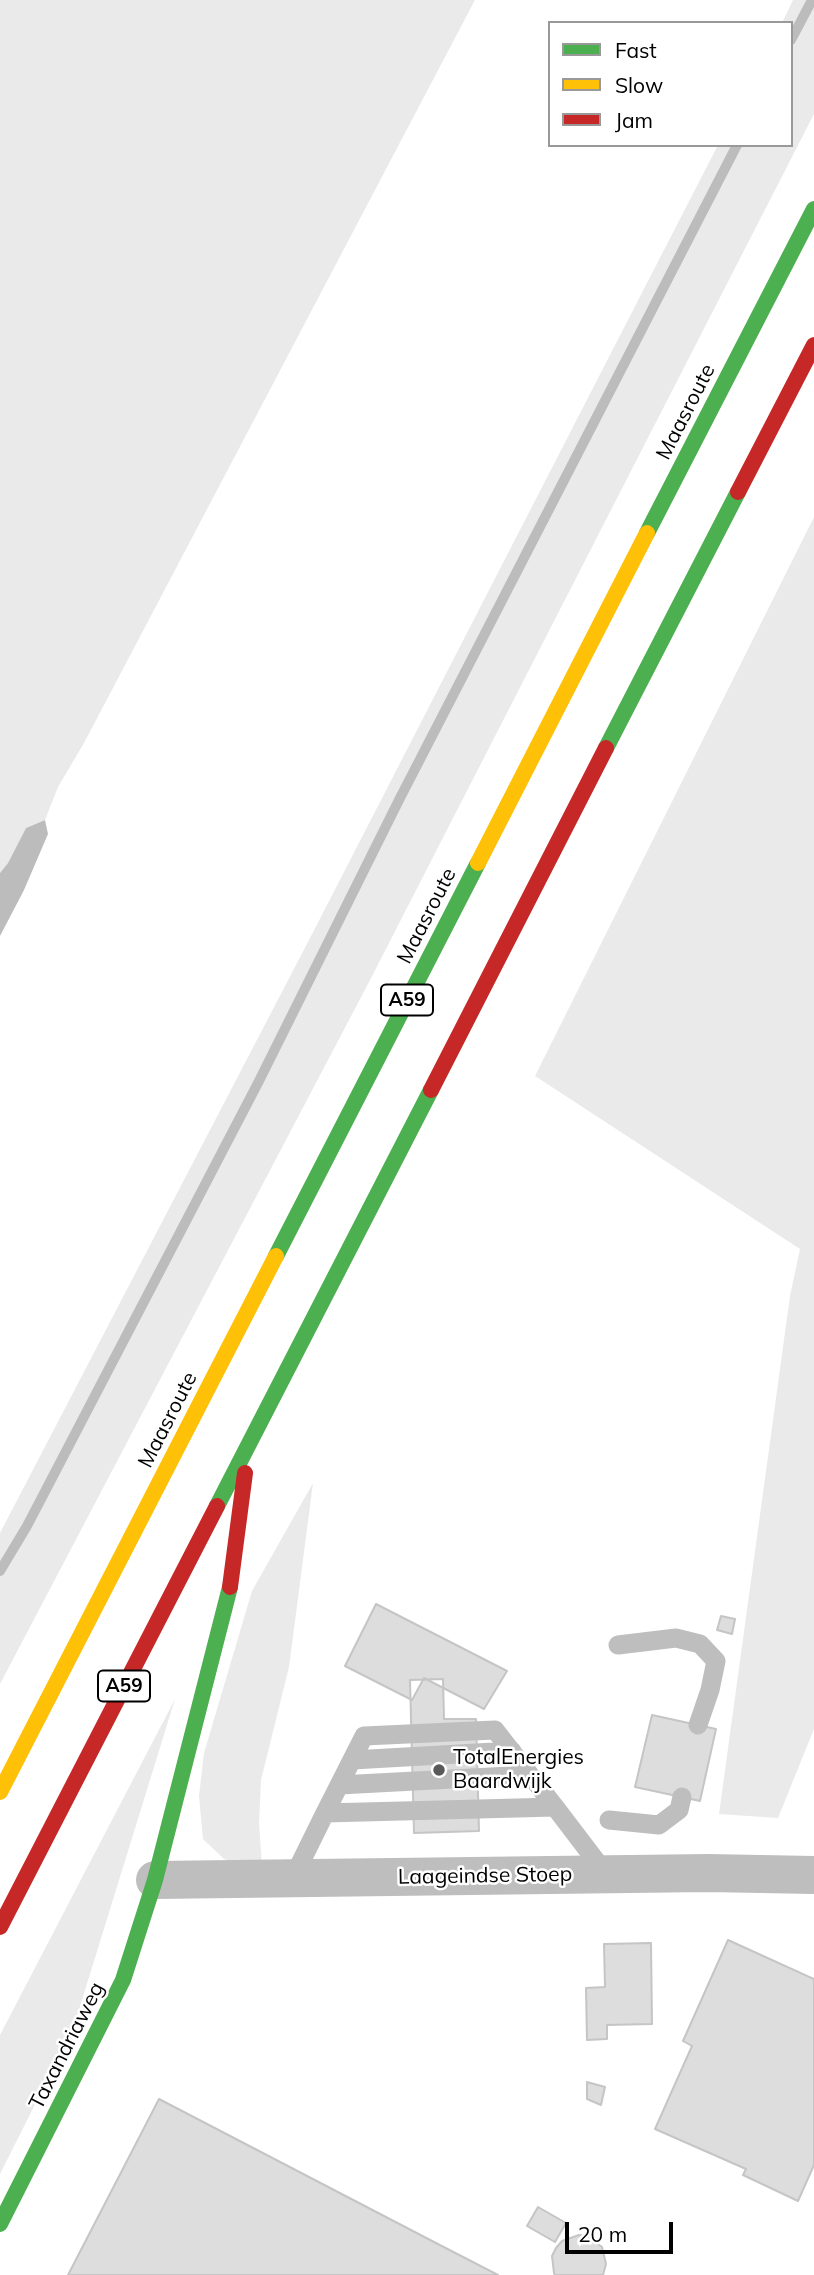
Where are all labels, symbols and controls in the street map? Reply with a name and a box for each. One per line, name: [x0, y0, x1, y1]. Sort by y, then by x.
legend: [548, 21, 793, 147]
text: Fast: [615, 37, 657, 63]
text: Slow: [615, 72, 663, 98]
text: Jam: [615, 107, 653, 133]
street label: Maasroute: [651, 360, 721, 464]
street label: Maasroute: [392, 864, 462, 968]
road number: A59: [381, 984, 433, 1016]
street label: Maasroute: [133, 1368, 203, 1472]
road number: A59: [98, 1670, 150, 1702]
place label: TotalEnergies Baardwijk: [453, 1745, 584, 1795]
marker: TotalEnergies Baardwijk: [431, 1762, 447, 1778]
street label: Laageindse Stoep: [398, 1862, 572, 1890]
street label: Taxandriaweg: [24, 1978, 110, 2114]
scale bar: [569, 2208, 678, 2252]
text: 20 m: [578, 2221, 627, 2247]

